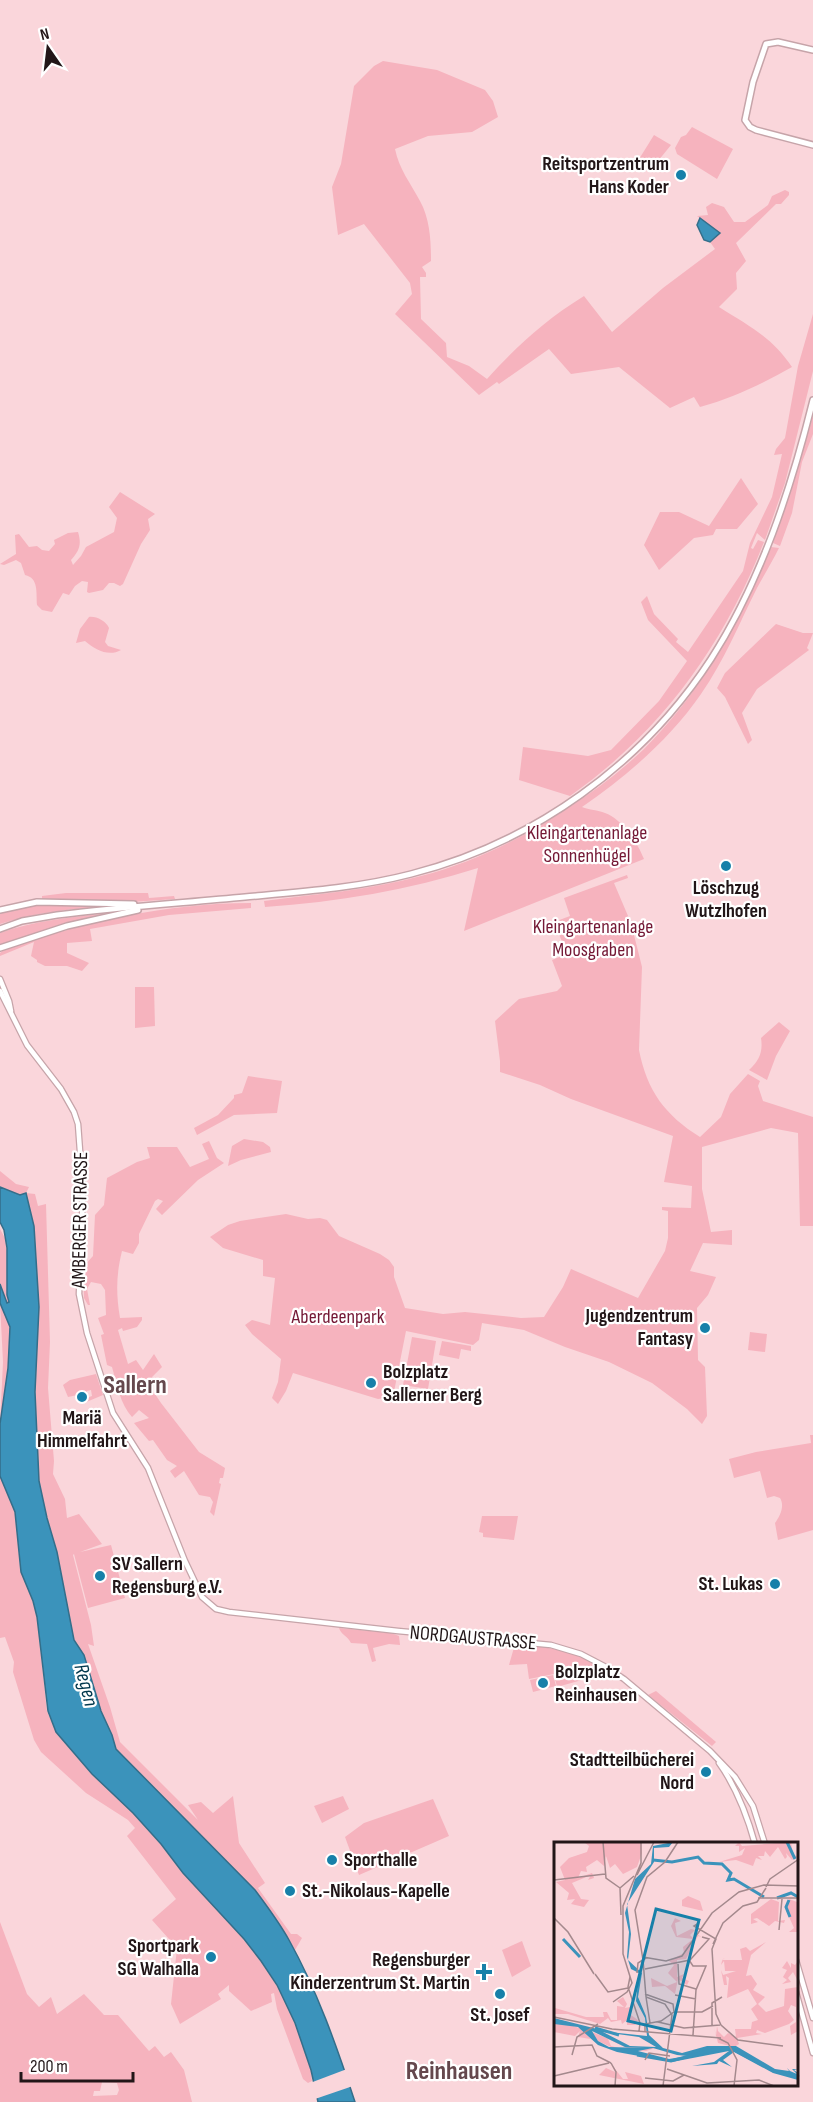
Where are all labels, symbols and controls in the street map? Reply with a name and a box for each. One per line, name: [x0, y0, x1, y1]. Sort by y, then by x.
north arrow: [18, 18, 78, 78]
text: N: [38, 25, 51, 45]
place label: Reitsportzentrum Hans Koder: [542, 152, 669, 199]
marker: Reitsportzentrum Hans Koder: [674, 168, 688, 182]
park label: Kleingartenanlage Sonnenhügel: [527, 821, 647, 868]
marker: Löschzug Wutzlhofen: [719, 859, 733, 873]
place label: Löschzug Wutzlhofen: [685, 876, 767, 923]
park label: Kleingartenanlage Moosgraben: [533, 915, 653, 962]
street label: AMBERGER STRASSE: [67, 1152, 93, 1289]
place label: Jugendzentrum Fantasy: [585, 1304, 694, 1351]
park label: Aberdeenpark: [291, 1305, 385, 1329]
marker: Jugendzentrum Fantasy: [698, 1321, 712, 1335]
place label: Bolzplatz Sallerner Berg: [383, 1360, 483, 1407]
district label: Sallern: [103, 1370, 167, 1401]
marker: Bolzplatz Sallerner Berg: [364, 1376, 378, 1390]
marker: Mariä Himmelfahrt: [75, 1390, 89, 1404]
place label: Mariä Himmelfahrt: [37, 1406, 127, 1453]
place label: SV Sallern Regensburg e.V.: [112, 1552, 222, 1599]
marker: SV Sallern Regensburg e.V.: [93, 1569, 107, 1583]
place label: St. Lukas: [699, 1572, 763, 1596]
marker: St. Lukas: [768, 1577, 782, 1591]
street label: NORDGAUSTRASSE: [409, 1621, 537, 1655]
place label: Bolzplatz Reinhausen: [555, 1660, 637, 1707]
water label: Regen: [68, 1661, 104, 1709]
marker: Bolzplatz Reinhausen: [536, 1676, 550, 1690]
place label: Stadtteilbücherei Nord: [570, 1748, 694, 1795]
marker: Stadtteilbücherei Nord: [699, 1765, 713, 1779]
inset map: [554, 1842, 798, 2087]
place label: Sporthalle: [344, 1848, 417, 1872]
marker: Sporthalle: [325, 1853, 339, 1867]
place label: St.-Nikolaus-Kapelle: [302, 1879, 450, 1903]
marker: St.-Nikolaus-Kapelle: [283, 1884, 297, 1898]
place label: Sportpark SG Walhalla: [117, 1934, 200, 1981]
place label: Regensburger Kinderzentrum St. Martin: [290, 1948, 470, 1995]
marker: Sportpark SG Walhalla: [204, 1950, 218, 1964]
marker: Regensburger Kinderzentrum St. Martin: [475, 1963, 493, 1981]
marker: St. Josef: [493, 1987, 507, 2001]
place label: St. Josef: [470, 2003, 530, 2027]
scale bar: [21, 2045, 134, 2083]
text: 200 m: [30, 2056, 68, 2077]
district label: Reinhausen: [406, 2056, 512, 2087]

